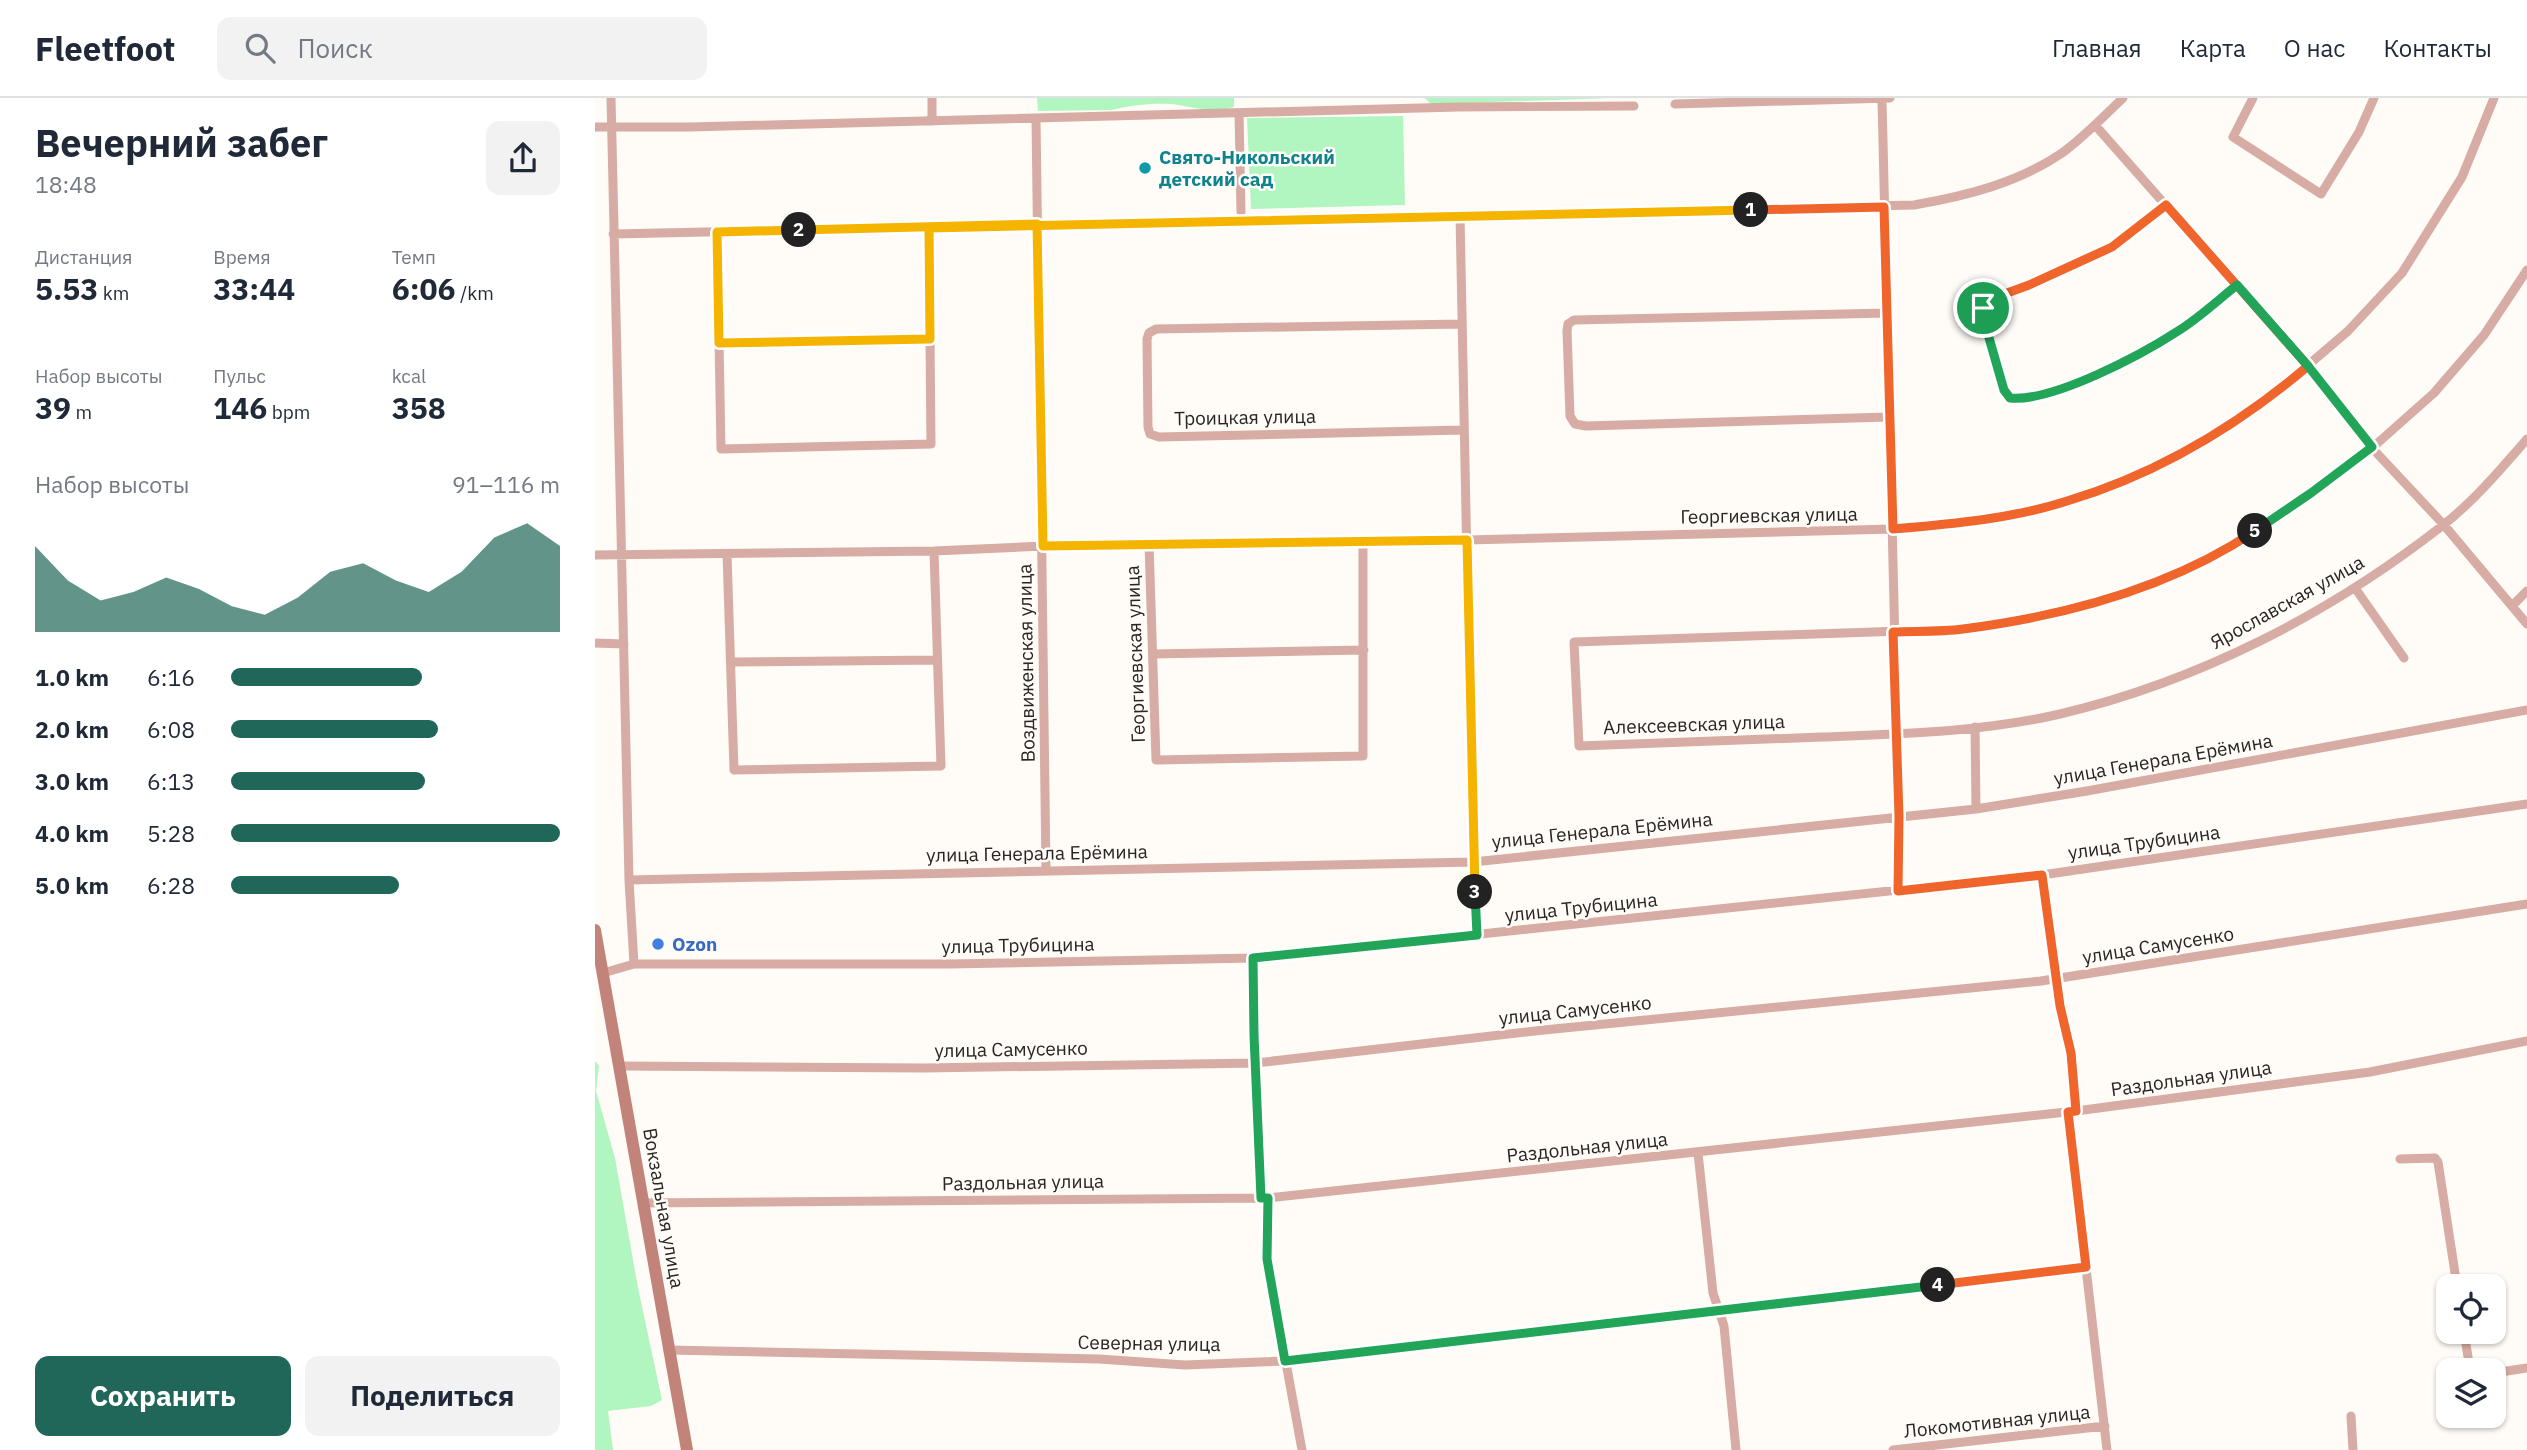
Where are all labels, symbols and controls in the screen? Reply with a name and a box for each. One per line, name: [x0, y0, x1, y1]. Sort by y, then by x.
search box: [217, 17, 707, 80]
text: Fleetfoot: [35, 27, 175, 70]
icon: search: [241, 29, 279, 67]
text: Поиск: [297, 31, 373, 65]
text: Главная: [2052, 32, 2142, 64]
text: Карта: [2180, 32, 2246, 64]
text: О нас: [2284, 32, 2345, 64]
text: Контакты: [2383, 32, 2492, 64]
text: Вечерний забег: [35, 118, 328, 167]
button: share: [486, 121, 560, 195]
place label: Свято-Никольский детский сад: [1159, 145, 1335, 191]
marker: Свято-Никольский детский сад: [1137, 160, 1153, 176]
text: 18:48: [35, 169, 97, 199]
pin: 1: [1733, 192, 1769, 228]
text: 1: [1745, 197, 1756, 221]
pin: 2: [781, 212, 817, 248]
text: 2: [793, 217, 804, 241]
text: Дистанция: [35, 245, 132, 269]
text: Время: [213, 245, 271, 269]
text: Темп: [392, 245, 436, 269]
text: 5.53: [35, 269, 98, 308]
text: 33:44: [213, 269, 295, 308]
text: 6:06: [392, 269, 456, 308]
pin: [1953, 278, 2013, 338]
text: km: [98, 281, 129, 305]
text: /km: [456, 281, 494, 305]
icon: arrive: [1964, 289, 2002, 327]
text: Набор высоты: [35, 364, 162, 388]
text: Пульс: [213, 364, 266, 388]
text: kcal: [392, 364, 426, 388]
text: 39: [35, 388, 71, 427]
text: 146: [213, 388, 267, 427]
text: 358: [392, 388, 446, 427]
text: m: [71, 400, 92, 424]
text: bpm: [267, 400, 310, 424]
street label: Троицкая улица: [1174, 404, 1316, 430]
text: Набор высоты: [35, 469, 189, 499]
text: 91–116 m: [452, 469, 560, 499]
street label: Георгиевская улица: [1680, 501, 1858, 529]
pin: 5: [2237, 514, 2273, 548]
text: 5: [2249, 518, 2260, 542]
street label: Ярославская улица: [2206, 550, 2368, 654]
street label: Воздвиженская улица: [1012, 563, 1040, 763]
street label: Георгиевская улица: [1120, 565, 1150, 743]
text: 1.0 km: [35, 662, 109, 692]
text: 6:16: [147, 662, 195, 692]
street label: Алексеевская улица: [1603, 709, 1785, 739]
text: 2.0 km: [35, 714, 109, 744]
text: 6:08: [147, 714, 195, 744]
street label: улица Генерала Ерёмина: [2052, 728, 2274, 790]
text: 3.0 km: [35, 766, 109, 796]
text: 6:13: [147, 766, 195, 796]
street label: улица Генерала Ерёмина: [1491, 806, 1713, 854]
text: 4.0 km: [35, 818, 109, 848]
text: 5:28: [147, 818, 195, 848]
street label: улица Трубицина: [2066, 819, 2222, 865]
street label: улица Генерала Ерёмина: [926, 839, 1148, 867]
text: 5.0 km: [35, 870, 109, 900]
text: 6:28: [147, 870, 195, 900]
pin: 3: [1457, 874, 1493, 910]
text: 3: [1469, 879, 1480, 903]
street label: улица Трубицина: [1504, 887, 1658, 927]
street label: улица Самусенко: [2080, 921, 2236, 969]
place label: Ozon: [672, 932, 717, 956]
street label: улица Трубицина: [941, 932, 1095, 958]
marker: Ozon: [650, 936, 666, 952]
street label: улица Самусенко: [1498, 990, 1652, 1030]
street label: улица Самусенко: [934, 1036, 1088, 1062]
street label: Раздольная улица: [2109, 1055, 2273, 1101]
street label: Вокзальная улица: [638, 1126, 690, 1290]
street label: Раздольная улица: [1505, 1127, 1669, 1167]
street label: Раздольная улица: [942, 1169, 1104, 1195]
pin: 4: [1921, 1268, 1955, 1302]
text: 4: [1932, 1272, 1943, 1296]
map controls: [2436, 1274, 2506, 1428]
button: locate: [2436, 1274, 2506, 1344]
street label: Северная улица: [1077, 1330, 1221, 1356]
button: Сохранить: [35, 1356, 291, 1436]
button: Поделиться: [305, 1356, 560, 1436]
button: layers: [2436, 1358, 2506, 1428]
street label: Локомотивная улица: [1903, 1399, 2091, 1443]

